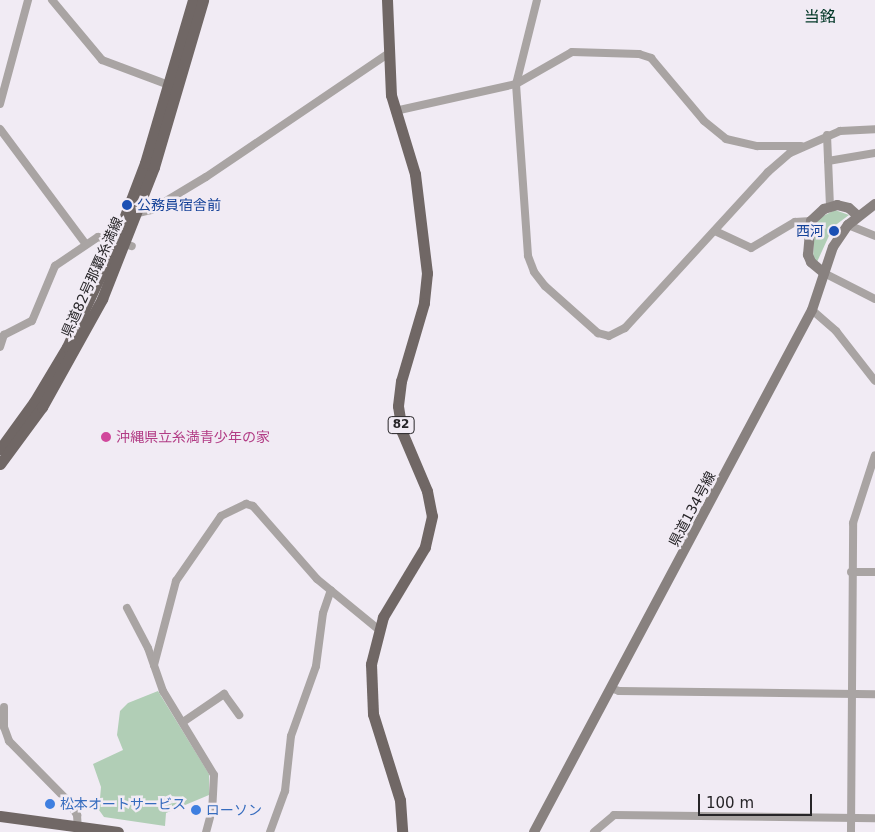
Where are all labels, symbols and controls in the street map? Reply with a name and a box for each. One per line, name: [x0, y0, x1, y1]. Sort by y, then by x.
district label: 当銘: [804, 7, 836, 27]
place label: 公務員宿舎前: [137, 197, 221, 213]
marker: 公務員宿舎前: [121, 199, 133, 211]
street label: 県道82号那覇糸満線: [58, 214, 126, 340]
place label: 西河: [796, 223, 824, 239]
marker: 西河: [828, 225, 840, 237]
road number: 82: [387, 416, 415, 434]
place label: 沖縄県立糸満青少年の家: [116, 429, 270, 445]
marker: 沖縄県立糸満青少年の家: [100, 431, 112, 443]
street label: 県道134号線: [665, 469, 719, 549]
scale bar: [700, 784, 814, 816]
text: 100 m: [706, 794, 754, 812]
place label: 松本オートサービス: [60, 796, 186, 812]
marker: 松本オートサービス: [44, 798, 56, 810]
place label: ローソン: [206, 802, 262, 818]
marker: ローソン: [190, 804, 202, 816]

